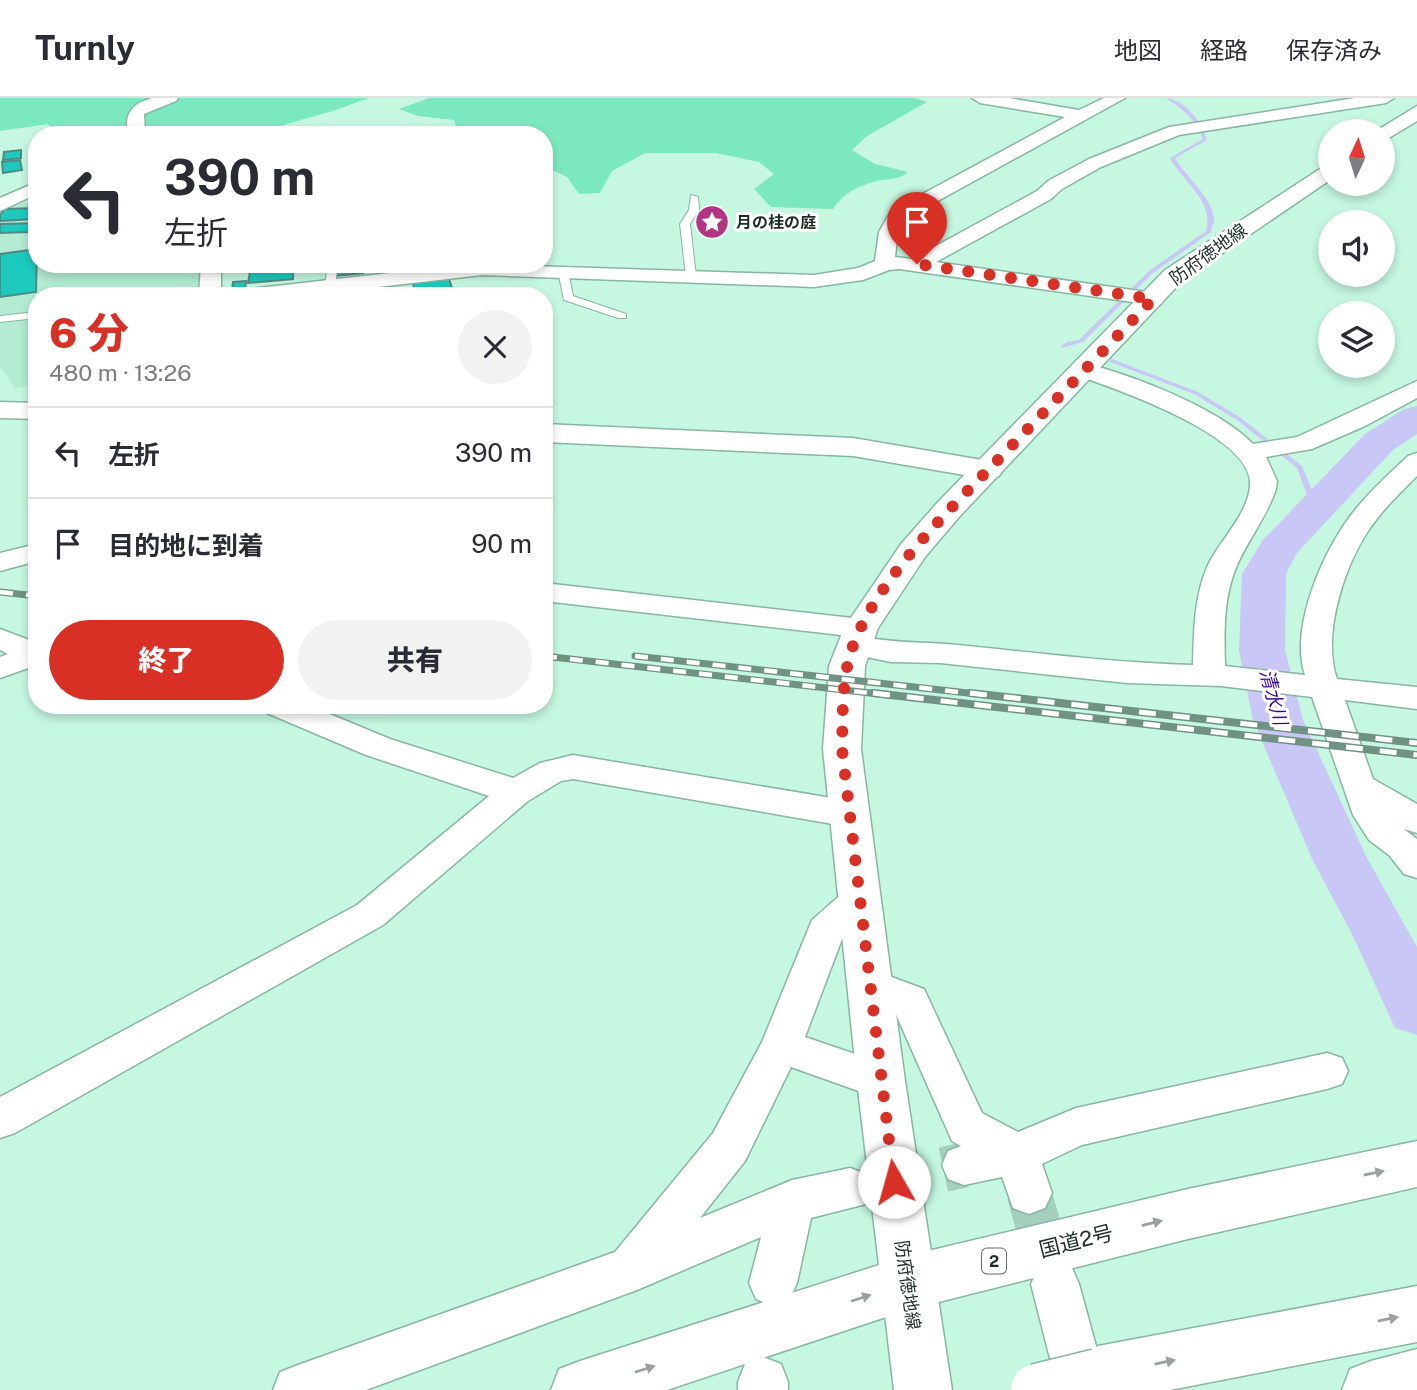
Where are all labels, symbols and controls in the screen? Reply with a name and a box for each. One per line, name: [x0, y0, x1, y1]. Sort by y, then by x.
text: Turnly: [35, 29, 135, 67]
text: 地図: [1114, 36, 1162, 64]
text: 経路: [1200, 36, 1248, 64]
text: 保存済み: [1286, 36, 1382, 64]
north arrow: [1318, 119, 1395, 196]
map controls: [1318, 119, 1395, 378]
text: 390 m: [164, 148, 315, 206]
icon: left: [49, 154, 140, 245]
pin: [887, 192, 947, 264]
place icon: 月の桂の庭: [693, 203, 731, 241]
icon: arrive: [898, 203, 936, 241]
button: sound: [1318, 210, 1395, 287]
place label: 月の桂の庭: [736, 213, 816, 232]
text: 左折: [164, 214, 228, 251]
street label: 防府徳地線: [1165, 219, 1251, 289]
button: layers: [1318, 301, 1395, 378]
text: 6 分: [49, 308, 129, 357]
button: close: [458, 310, 532, 384]
text: 480 m · 13:26: [49, 359, 192, 386]
icon: left: [49, 434, 87, 472]
text: 390 m: [455, 437, 532, 468]
text: 左折: [108, 439, 160, 470]
icon: arrive: [49, 525, 87, 563]
text: 90 m: [471, 528, 532, 559]
text: 目的地に到着: [108, 530, 264, 561]
button: 終了: [49, 620, 284, 700]
button: 共有: [298, 620, 532, 700]
water label: 清水川: [1256, 667, 1293, 729]
position arrow: [857, 1145, 931, 1219]
one-way arrow: [1363, 1168, 1385, 1179]
one-way arrow: [1141, 1217, 1163, 1228]
street label: 国道2号: [1036, 1220, 1116, 1262]
street label: 防府徳地線: [891, 1239, 925, 1331]
road number: 2: [982, 1248, 1006, 1274]
one-way arrow: [851, 1292, 872, 1302]
one-way arrow: [1377, 1314, 1399, 1325]
one-way arrow: [1154, 1357, 1176, 1368]
one-way arrow: [634, 1363, 655, 1373]

